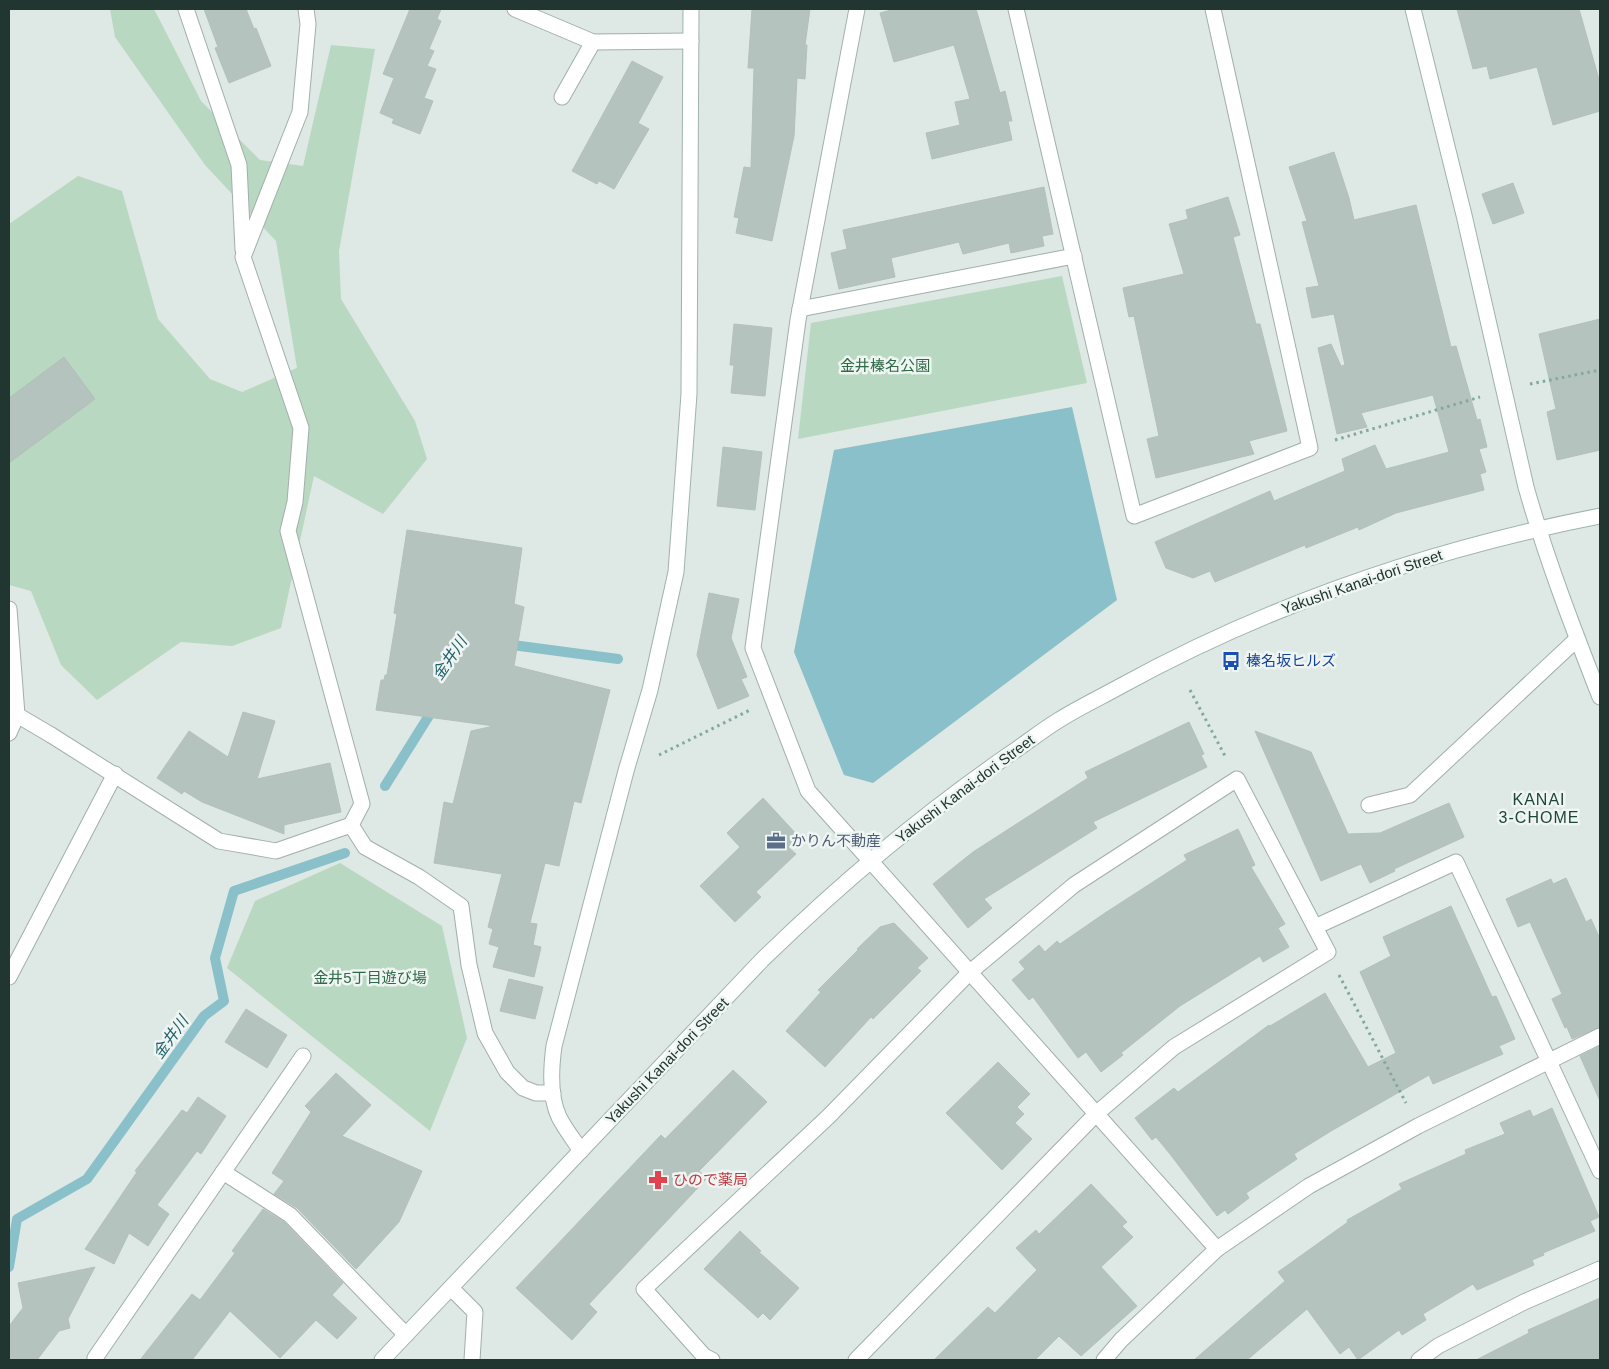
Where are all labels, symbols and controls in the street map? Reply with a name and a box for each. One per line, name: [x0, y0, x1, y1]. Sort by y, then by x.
park label: 金井榛名公園: [840, 357, 930, 374]
street label: Yakushi Kanai-dori Street: [1279, 546, 1445, 617]
water label: 金井川: [429, 632, 471, 683]
bus stop icon: 榛名坂ヒルズ: [1220, 650, 1242, 672]
place label: 榛名坂ヒルズ: [1246, 652, 1336, 669]
street label: Yakushi Kanai-dori Street: [892, 730, 1038, 846]
district label: KANAI 3-CHOME: [1499, 791, 1579, 826]
office icon: かりん不動産: [765, 830, 787, 852]
place label: かりん不動産: [791, 832, 881, 849]
park label: 金井5丁目遊び場: [313, 969, 427, 986]
street label: Yakushi Kanai-dori Street: [602, 993, 732, 1127]
water label: 金井川: [149, 1011, 193, 1062]
pharmacy icon: ひので薬局: [647, 1169, 669, 1191]
place label: ひので薬局: [673, 1171, 748, 1188]

